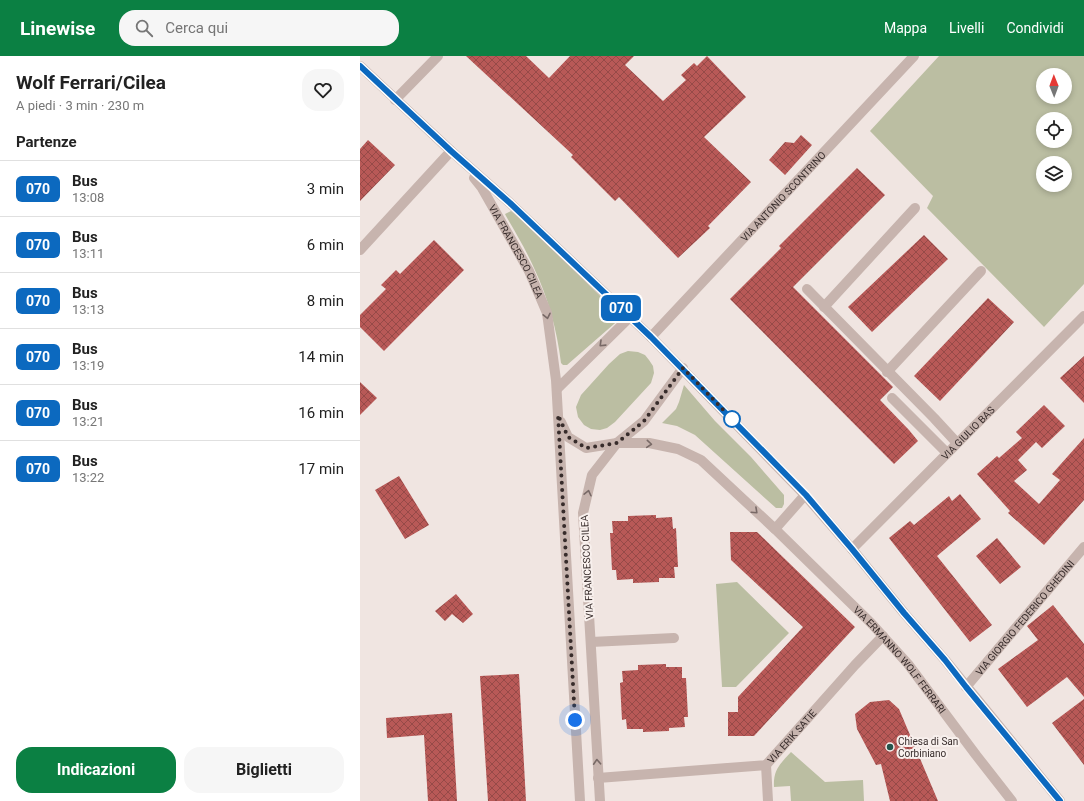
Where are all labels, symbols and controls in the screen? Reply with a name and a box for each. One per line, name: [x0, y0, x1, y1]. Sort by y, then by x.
search box: [119, 10, 399, 46]
text: Linewise: [20, 17, 95, 40]
icon: search: [133, 17, 155, 39]
text: Cerca qui: [165, 19, 228, 37]
text: Mappa: [884, 20, 927, 36]
text: Livelli: [949, 20, 984, 36]
text: Condividi: [1006, 20, 1064, 36]
north arrow: [1036, 68, 1072, 104]
map controls: [1036, 68, 1072, 192]
button: heart: [302, 69, 344, 111]
text: Wolf Ferrari/Cilea: [16, 71, 166, 94]
text: A piedi · 3 min · 230 m: [16, 98, 144, 113]
button: locate: [1036, 112, 1072, 148]
text: Partenze: [16, 133, 77, 151]
street label: VIA ANTONIO SCONTRINO: [738, 149, 828, 243]
button: layers: [1036, 156, 1072, 192]
text: Bus: [72, 172, 98, 190]
text: 3 min: [307, 180, 344, 198]
text: 070: [26, 181, 50, 197]
text: 13:08: [72, 190, 104, 205]
street label: VIA FRANCESCO CILEA: [487, 203, 546, 300]
text: Bus: [72, 228, 98, 246]
text: 6 min: [307, 236, 344, 254]
text: 070: [26, 237, 50, 253]
text: 13:11: [72, 246, 104, 261]
text: Bus: [72, 284, 98, 302]
text: 8 min: [307, 292, 344, 310]
text: 070: [26, 293, 50, 309]
line badge: 070: [598, 295, 644, 321]
text: 070: [609, 300, 633, 316]
text: 13:13: [72, 302, 104, 317]
one-way arrow: [542, 313, 550, 320]
one-way arrow: [599, 339, 607, 347]
text: Bus: [72, 340, 98, 358]
text: 14 min: [298, 348, 344, 366]
text: 070: [26, 349, 50, 365]
text: 13:19: [72, 358, 104, 373]
text: Bus: [72, 396, 98, 414]
text: 16 min: [298, 404, 344, 422]
street label: VIA GIULIO BAS: [939, 404, 997, 462]
text: 070: [26, 405, 50, 421]
unlabelled marker: [723, 410, 741, 428]
text: 13:21: [72, 414, 104, 429]
one-way arrow: [646, 439, 652, 448]
text: Bus: [72, 452, 98, 470]
text: 17 min: [298, 460, 344, 478]
text: 070: [26, 461, 50, 477]
text: 13:22: [72, 470, 104, 485]
one-way arrow: [583, 490, 591, 496]
one-way arrow: [750, 507, 758, 514]
street label: VIA FRANCESCO CILEA: [579, 514, 595, 619]
street label: VIA GIORGIO FEDERICO GHEDINI: [973, 558, 1076, 677]
street label: VIA ERMANNO WOLF FERRARI: [851, 604, 948, 715]
street label: VIA ERIK SATIE: [765, 707, 818, 765]
your location: [565, 710, 585, 730]
place label: Chiesa di San Corbiniano: [898, 736, 958, 759]
marker: Chiesa di San Corbiniano: [885, 742, 895, 752]
button: Indicazioni: [16, 747, 176, 793]
button: Biglietti: [184, 747, 344, 793]
one-way arrow: [593, 759, 602, 765]

